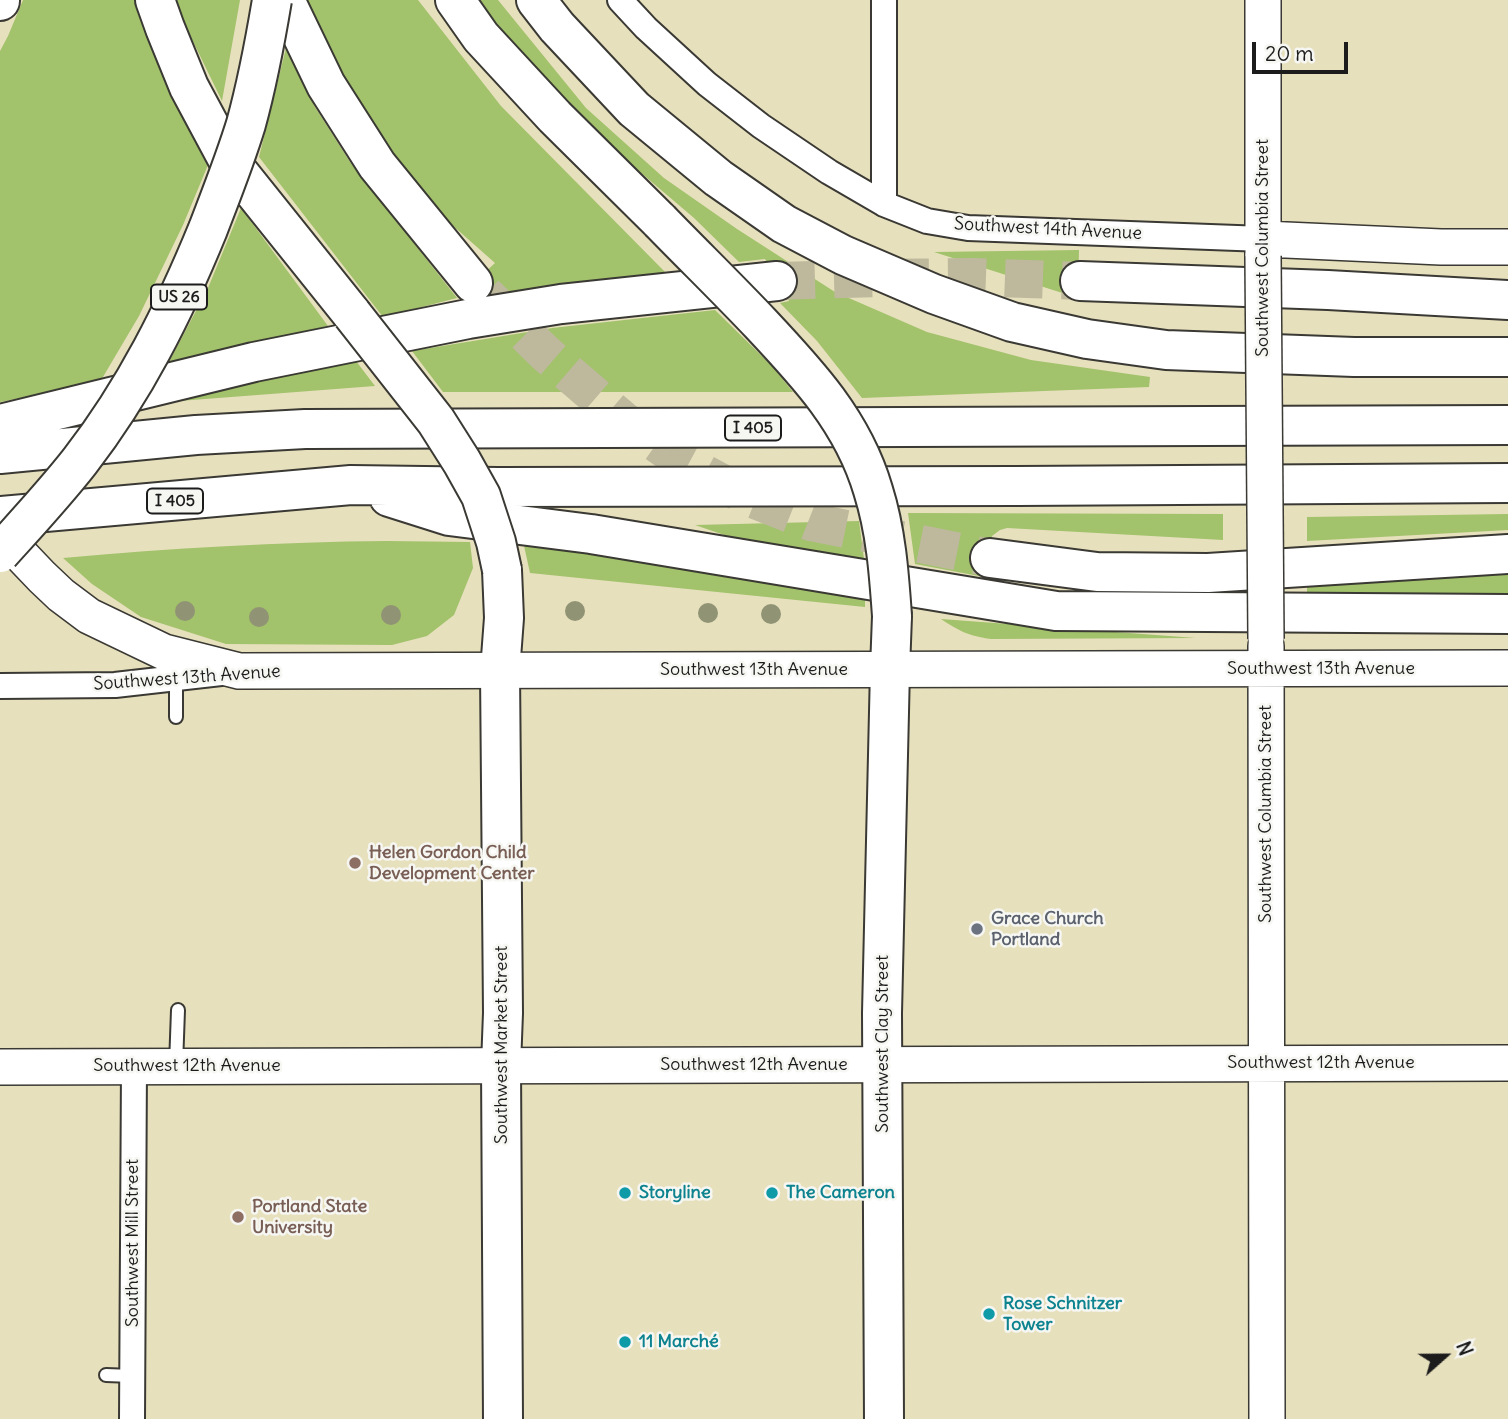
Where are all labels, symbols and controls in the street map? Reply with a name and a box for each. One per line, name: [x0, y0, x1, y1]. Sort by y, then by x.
scale bar: [1256, 28, 1352, 72]
text: 20 m: [1265, 40, 1314, 67]
street label: Southwest Columbia Street: [1252, 139, 1274, 357]
street label: Southwest 14th Avenue: [954, 213, 1142, 245]
road number: US 26: [151, 284, 207, 310]
road number: I 405: [725, 416, 781, 440]
road number: I 405: [147, 488, 203, 514]
street label: Southwest 13th Avenue: [1227, 658, 1415, 680]
street label: Southwest 13th Avenue: [660, 659, 848, 681]
street label: Southwest 13th Avenue: [93, 661, 281, 695]
street label: Southwest Columbia Street: [1255, 705, 1277, 923]
place label: Helen Gordon Child Development Center: [369, 842, 535, 884]
marker: Helen Gordon Child Development Center: [347, 855, 363, 871]
place label: Grace Church Portland: [991, 908, 1104, 950]
marker: Grace Church Portland: [969, 921, 985, 937]
street label: Southwest Market Street: [491, 946, 513, 1144]
street label: Southwest Clay Street: [872, 955, 894, 1133]
street label: Southwest 12th Avenue: [1227, 1052, 1415, 1074]
street label: Southwest 12th Avenue: [660, 1054, 848, 1076]
street label: Southwest 12th Avenue: [93, 1055, 281, 1077]
street label: Southwest Mill Street: [122, 1159, 144, 1327]
place label: Storyline: [639, 1182, 711, 1204]
place label: The Cameron: [786, 1182, 895, 1204]
marker: Storyline: [617, 1185, 633, 1201]
marker: The Cameron: [764, 1185, 780, 1201]
place label: Portland State University: [252, 1196, 367, 1238]
marker: Portland State University: [230, 1209, 246, 1225]
place label: Rose Schnitzer Tower: [1003, 1293, 1122, 1336]
marker: Rose Schnitzer Tower: [981, 1306, 997, 1322]
north arrow: [1410, 1321, 1480, 1391]
place label: 11 Marché: [639, 1331, 719, 1353]
marker: 11 Marché: [617, 1334, 633, 1350]
text: N: [1451, 1338, 1478, 1359]

